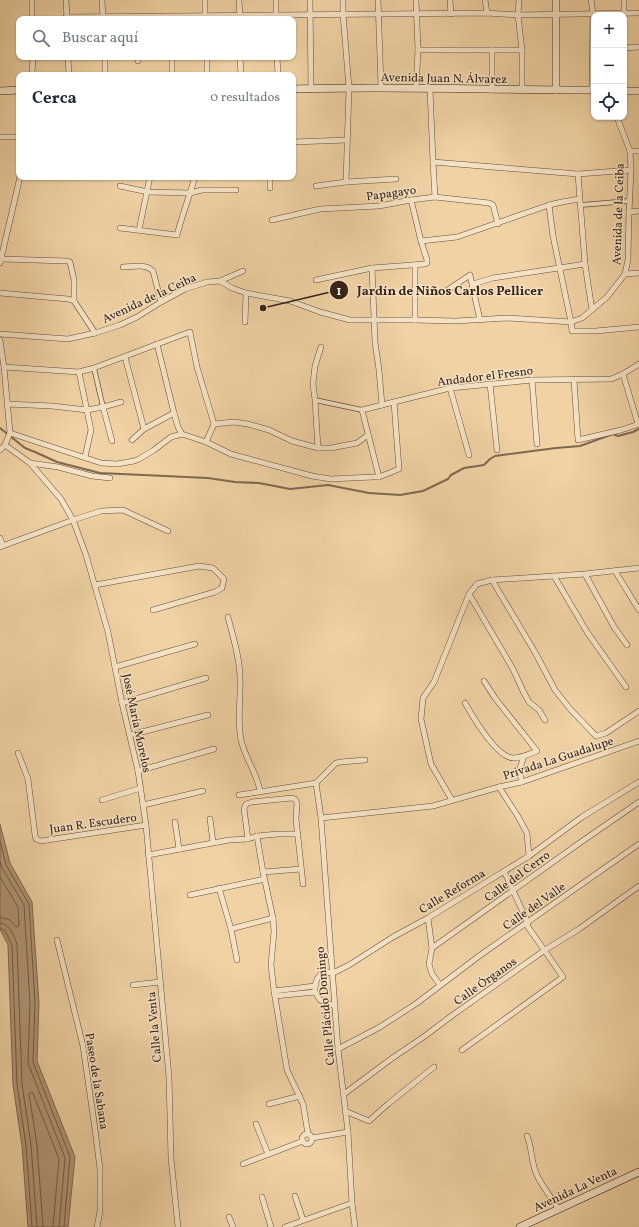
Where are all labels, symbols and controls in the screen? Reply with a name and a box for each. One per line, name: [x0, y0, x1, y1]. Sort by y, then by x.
map controls: [591, 12, 627, 120]
button: +: [591, 12, 627, 48]
search box: [16, 16, 296, 60]
icon: search: [30, 27, 52, 49]
text: Buscar aquí: [62, 28, 138, 49]
button: −: [591, 48, 627, 84]
street label: Avenida Juan N. Álvarez: [381, 69, 507, 88]
button: locate: [591, 84, 627, 120]
text: Cerca: [32, 87, 77, 110]
text: 0 resultados: [210, 89, 280, 107]
street label: Avenida de la Ceiba: [609, 163, 629, 265]
street label: Papagayo: [365, 183, 417, 205]
street label: Avenida de la Ceiba: [100, 270, 199, 328]
callout: Jardín de Niños Carlos Pellicer: [329, 278, 551, 303]
text: Jardín de Niños Carlos Pellicer: [356, 283, 543, 301]
text: 1: [337, 284, 342, 300]
street label: Andador el Fresno: [436, 363, 534, 391]
street label: José María Morelos: [118, 672, 154, 774]
street label: Privada La Guadalupe: [501, 733, 616, 784]
street label: Juan R. Escudero: [48, 810, 138, 838]
street label: Calle del Cerro: [482, 848, 554, 906]
street label: Calle Reforma: [416, 866, 489, 918]
street label: Calle del Valle: [500, 879, 569, 934]
street label: Calle Plácido Domingo: [313, 946, 339, 1066]
street label: Calle Órganos: [450, 953, 520, 1010]
street label: Calle la Venta: [144, 991, 166, 1063]
street label: Paseo de la Sabana: [80, 1032, 112, 1131]
street label: Avenida La Venta: [531, 1164, 620, 1216]

